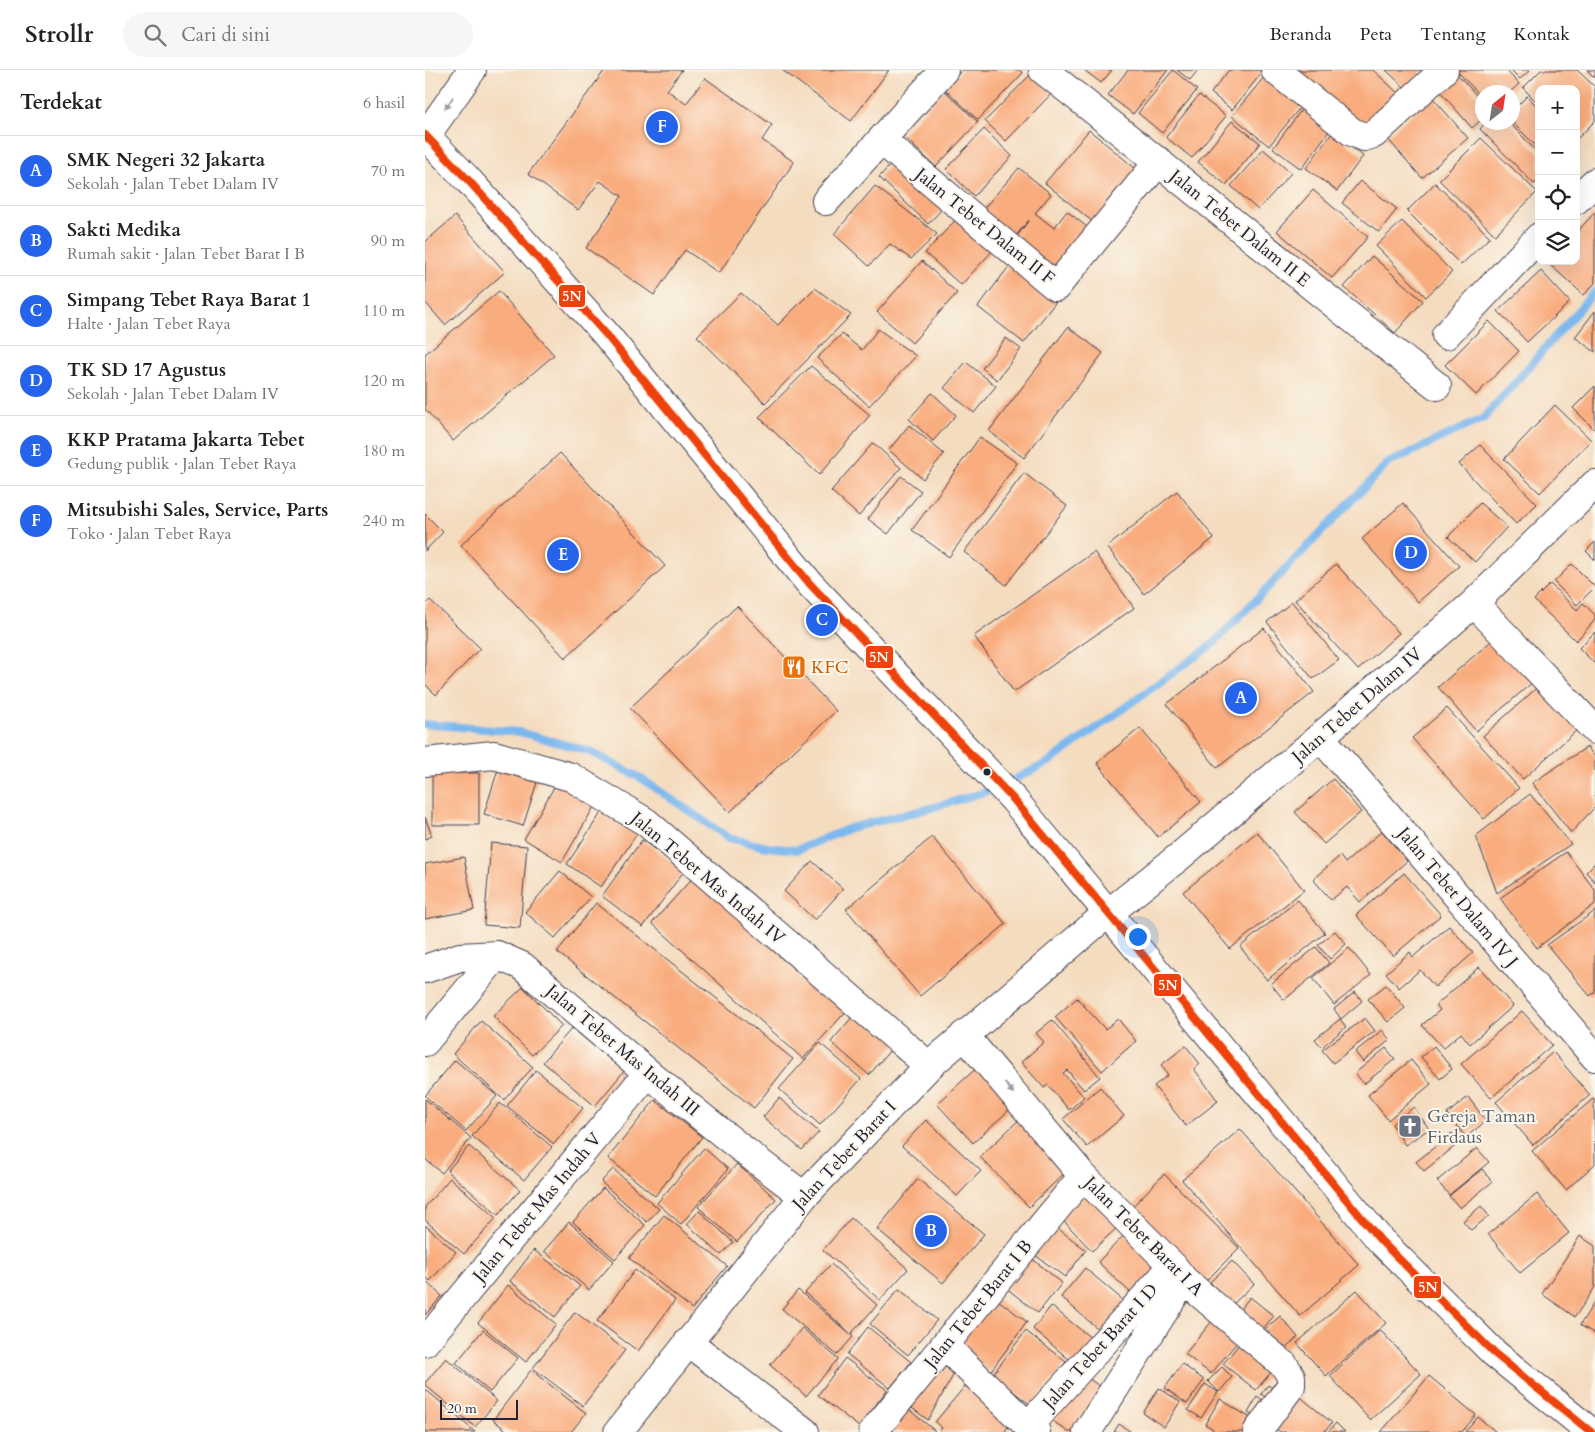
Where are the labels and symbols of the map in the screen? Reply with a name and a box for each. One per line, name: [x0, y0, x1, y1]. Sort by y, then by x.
north arrow: [1475, 85, 1520, 130]
one-way arrow: [444, 96, 454, 110]
pin: F: [646, 108, 678, 146]
street label: Jalan Tebet Dalam II F: [907, 160, 1060, 291]
street label: Jalan Tebet Dalam II E: [1162, 162, 1315, 293]
line badge: 5N: [558, 284, 586, 308]
text: 5N: [562, 287, 582, 306]
pin: D: [1395, 534, 1427, 572]
pin: E: [547, 536, 579, 574]
pin: C: [806, 601, 838, 639]
street label: Jalan Tebet Dalam IV: [1285, 641, 1428, 771]
line badge: 5N: [865, 645, 894, 669]
text: 5N: [869, 648, 889, 667]
restaurant icon: KFC: [781, 654, 807, 680]
place label: KFC: [811, 655, 849, 680]
pin: A: [1225, 679, 1257, 717]
unlabelled marker: [982, 767, 992, 777]
street label: Jalan Tebet Mas Indah IV: [623, 804, 791, 951]
street label: Jalan Tebet Dalam IV J: [1390, 820, 1524, 973]
your location: [1125, 924, 1151, 950]
line badge: 5N: [1153, 973, 1182, 997]
text: 5N: [1158, 976, 1178, 995]
street label: Jalan Tebet Mas Indah III: [538, 977, 705, 1122]
one-way arrow: [1003, 1082, 1014, 1094]
street label: Jalan Tebet Barat I: [785, 1095, 902, 1218]
place label: Gereja Taman Firdaus: [1427, 1104, 1537, 1150]
church icon: Gereja Taman Firdaus: [1397, 1113, 1423, 1139]
street label: Jalan Tebet Mas Indah V: [465, 1127, 608, 1290]
street label: Jalan Tebet Barat I A: [1076, 1169, 1209, 1302]
pin: B: [915, 1212, 947, 1250]
street label: Jalan Tebet Barat I B: [917, 1235, 1038, 1376]
line badge: 5N: [1413, 1275, 1442, 1299]
street label: Jalan Tebet Barat I D: [1035, 1278, 1164, 1417]
text: 5N: [1418, 1278, 1438, 1297]
scale bar: [440, 1397, 517, 1420]

